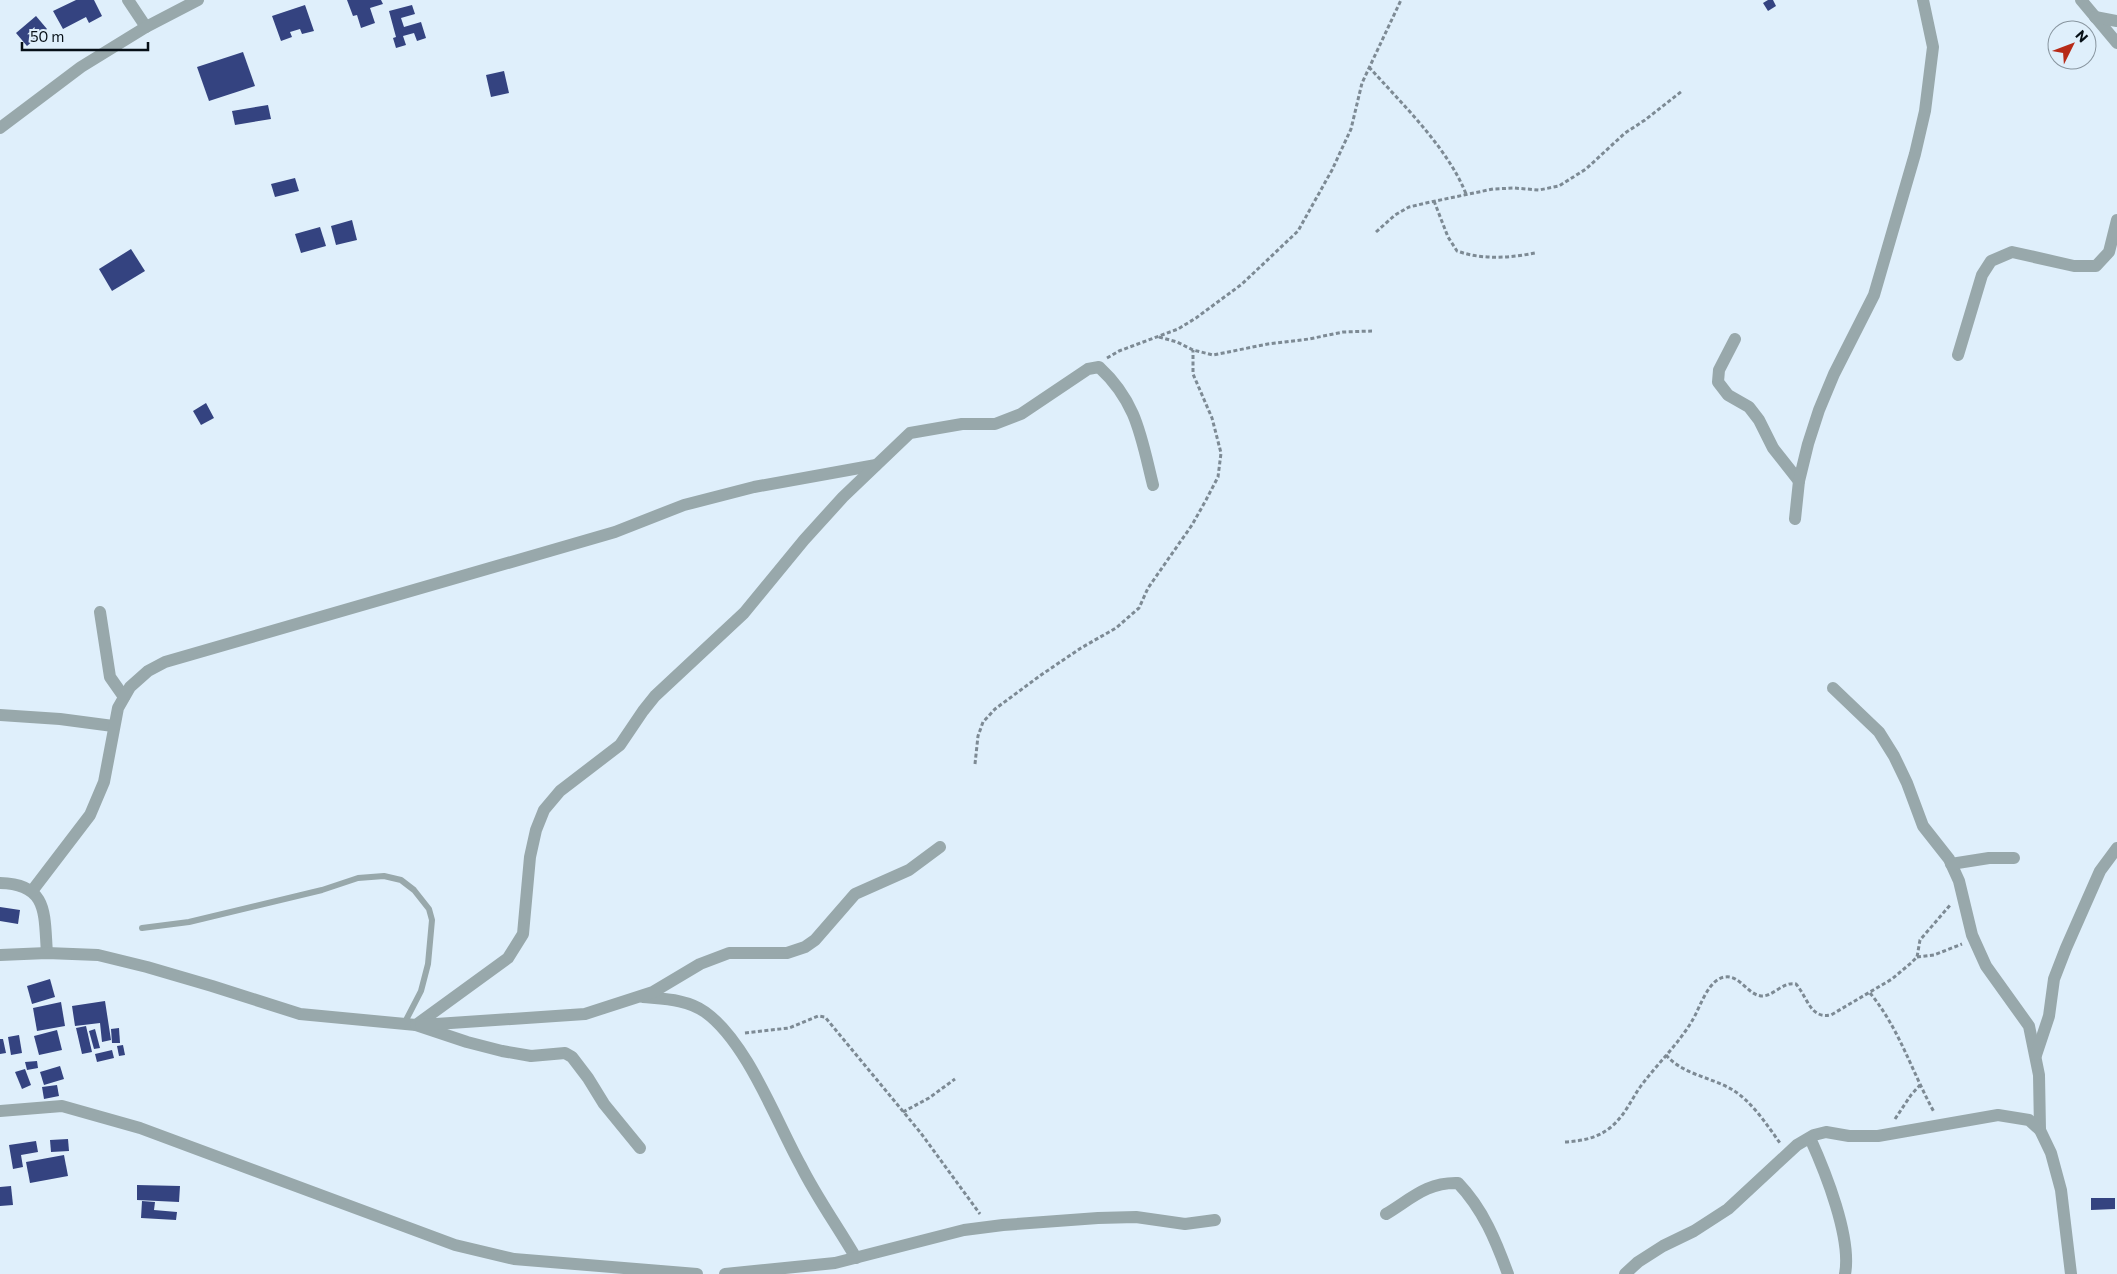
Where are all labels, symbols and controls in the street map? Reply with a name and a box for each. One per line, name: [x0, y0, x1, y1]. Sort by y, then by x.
scale bar: [22, 20, 149, 52]
north arrow: [2047, 20, 2097, 70]
text: N: [2072, 26, 2092, 46]
text: 50 m: [30, 27, 64, 45]

